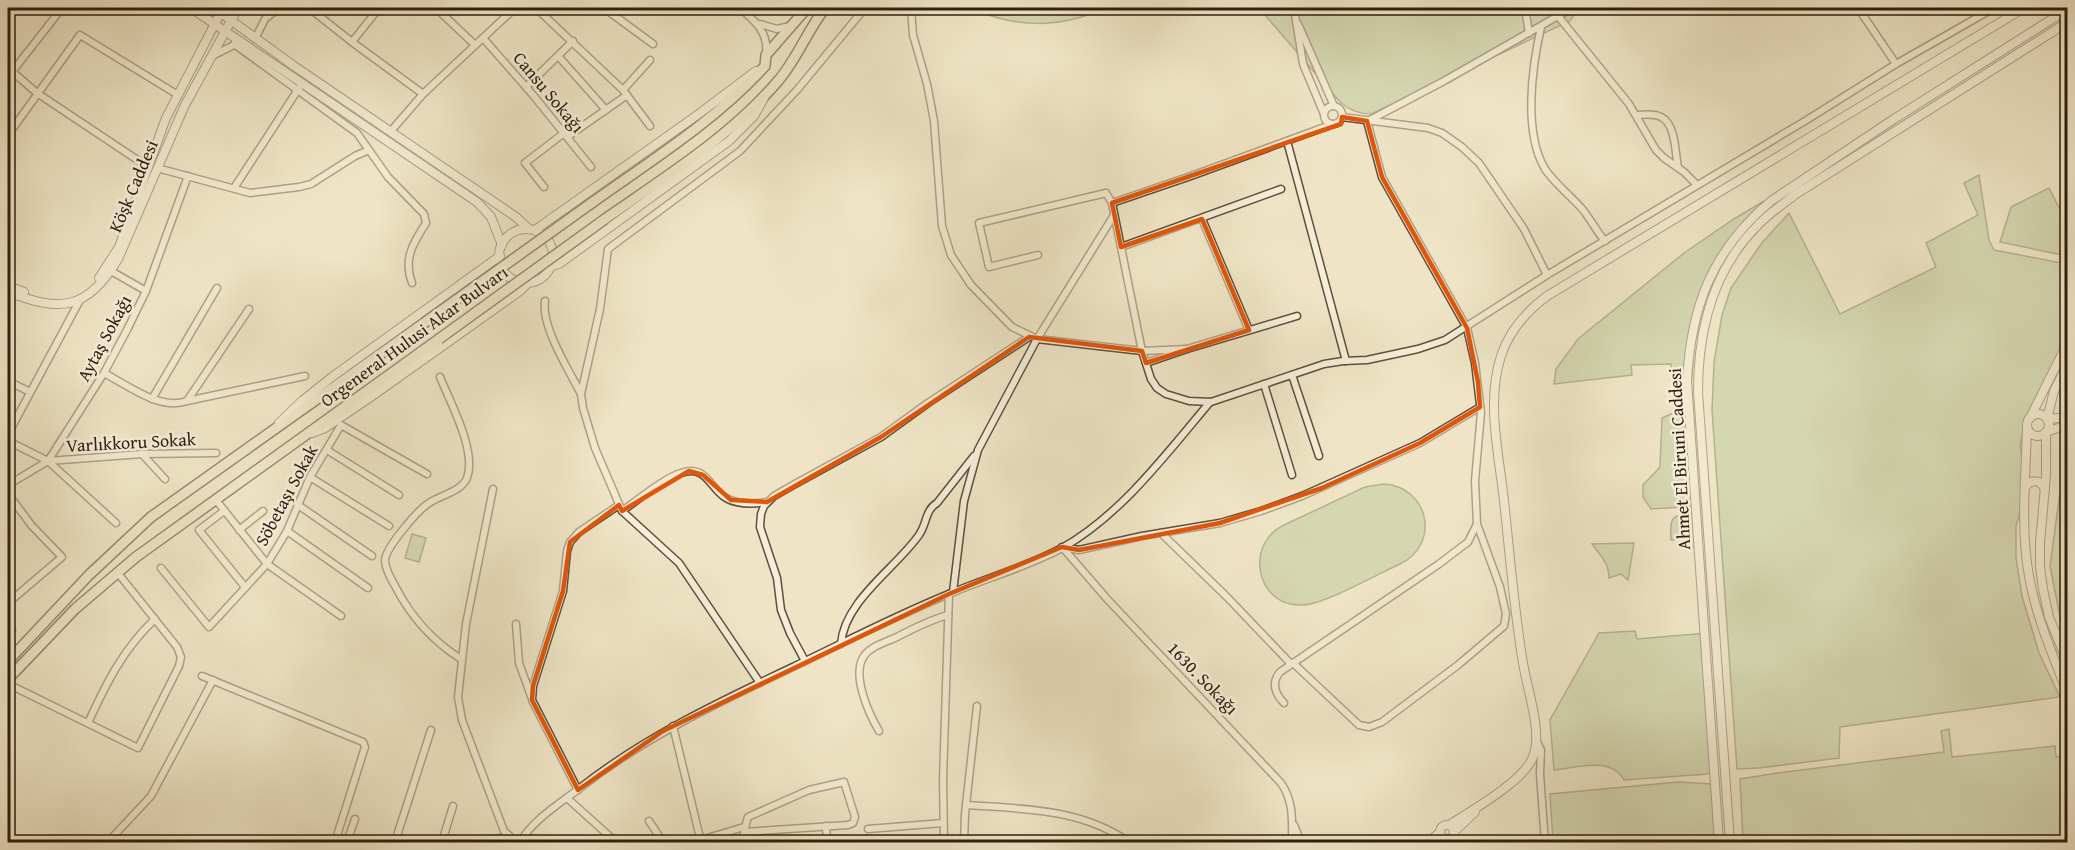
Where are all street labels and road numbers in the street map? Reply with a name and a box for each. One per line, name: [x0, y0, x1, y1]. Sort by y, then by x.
street label: Cansu Sokağı: [507, 45, 591, 139]
street label: Köşk Caddesi: [101, 136, 165, 236]
street label: Orgeneral Hulusi Akar Bulvarı: [315, 259, 513, 413]
street label: Aytaş Sokağı: [70, 290, 138, 386]
street label: Ahmet El Biruni Caddesi: [1661, 367, 1697, 551]
street label: Varlıkkoru Sokak: [66, 425, 197, 459]
street label: Söbetaşı Sokak: [248, 439, 325, 551]
street label: 1630. Sokağı: [1161, 635, 1245, 721]

